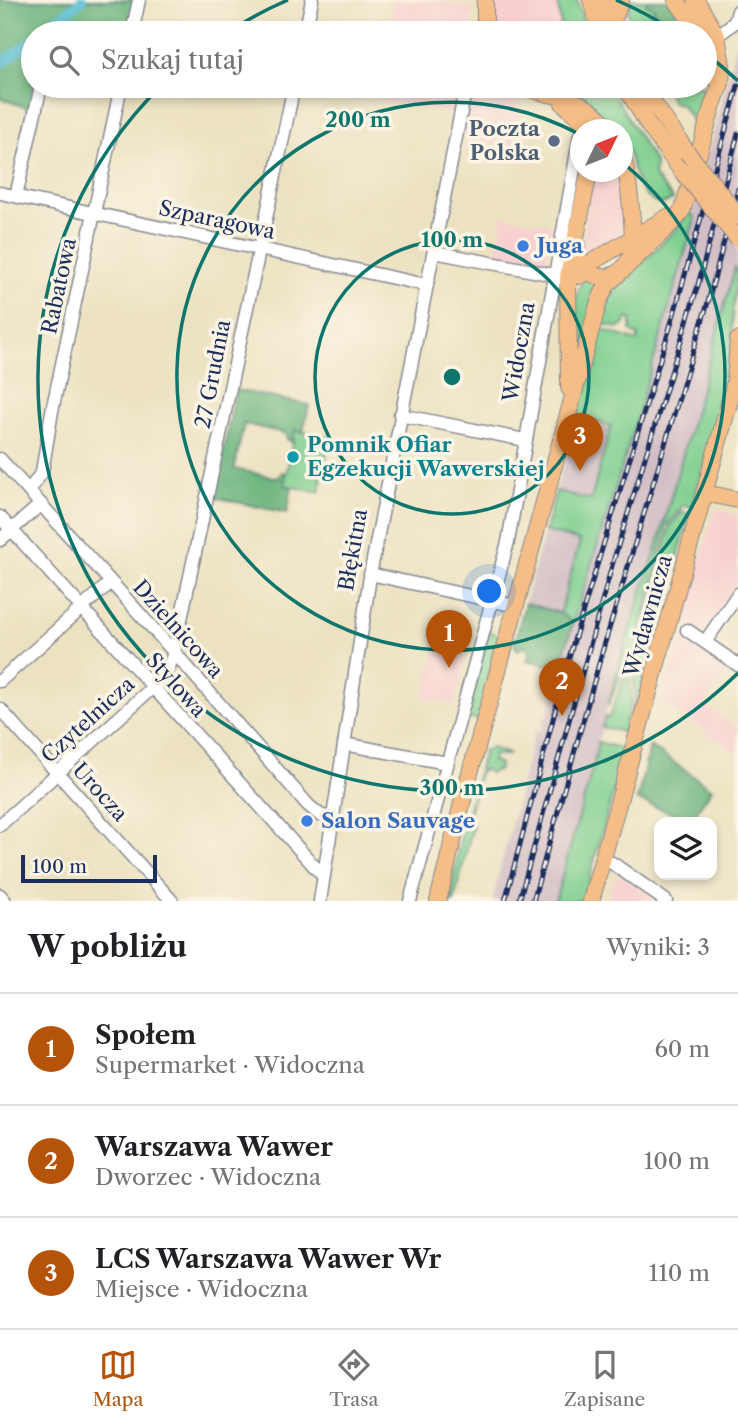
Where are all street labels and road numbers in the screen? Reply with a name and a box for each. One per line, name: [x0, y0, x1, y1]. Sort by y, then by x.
street label: Szparagowa: [157, 195, 278, 244]
street label: Rabatowa: [36, 235, 81, 336]
street label: Widoczna: [497, 299, 540, 405]
street label: 27 Grudnia: [190, 317, 235, 430]
street label: Błękitna: [333, 506, 372, 593]
street label: Wydawnicza: [618, 551, 677, 681]
street label: Dzielnicowa: [128, 575, 229, 683]
street label: Stylowa: [141, 647, 212, 723]
street label: Czytelnicza: [36, 671, 140, 768]
street label: Urocza: [68, 757, 134, 827]

